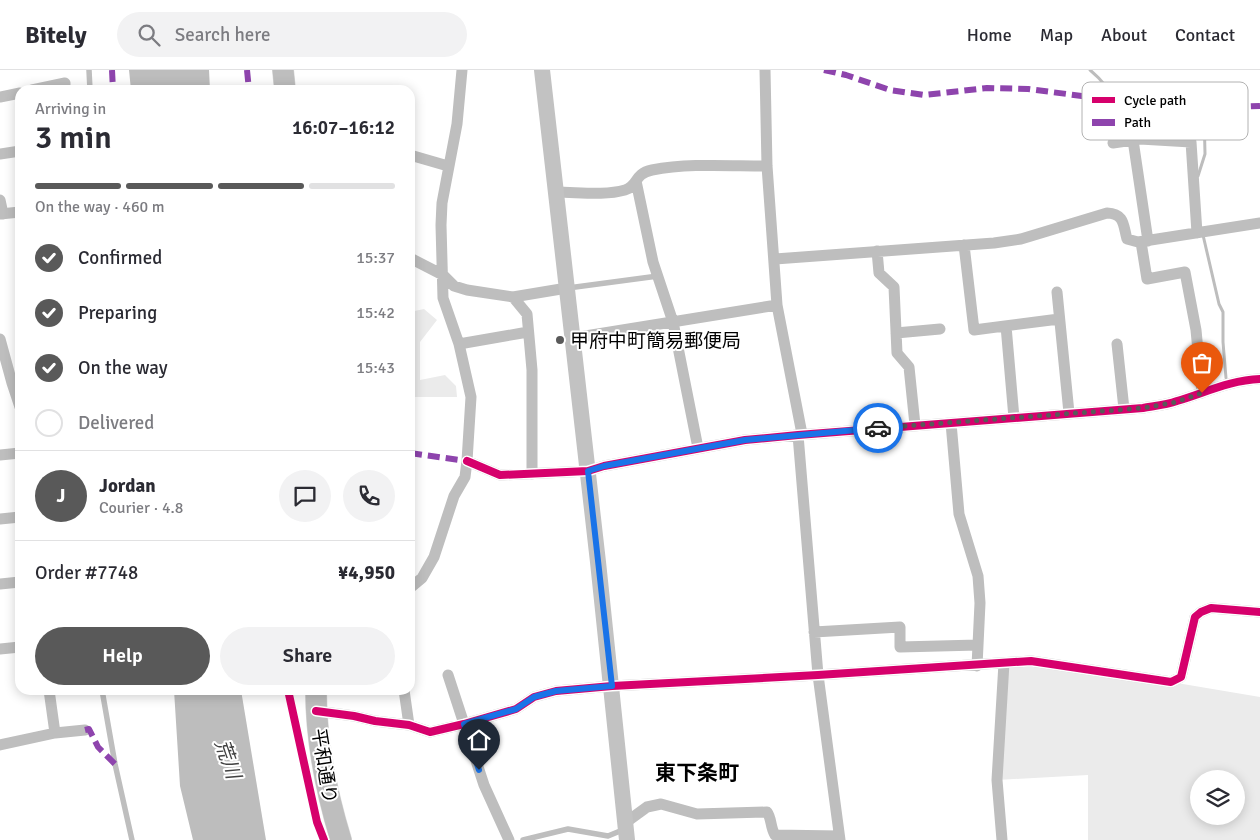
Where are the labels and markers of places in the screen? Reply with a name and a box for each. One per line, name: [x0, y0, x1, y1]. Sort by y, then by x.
place label: 甲府中町簡易郵便局: [570, 329, 741, 353]
marker: 甲府中町簡易郵便局: [554, 334, 566, 346]
pin: [1181, 342, 1223, 393]
pin: [458, 719, 500, 770]

